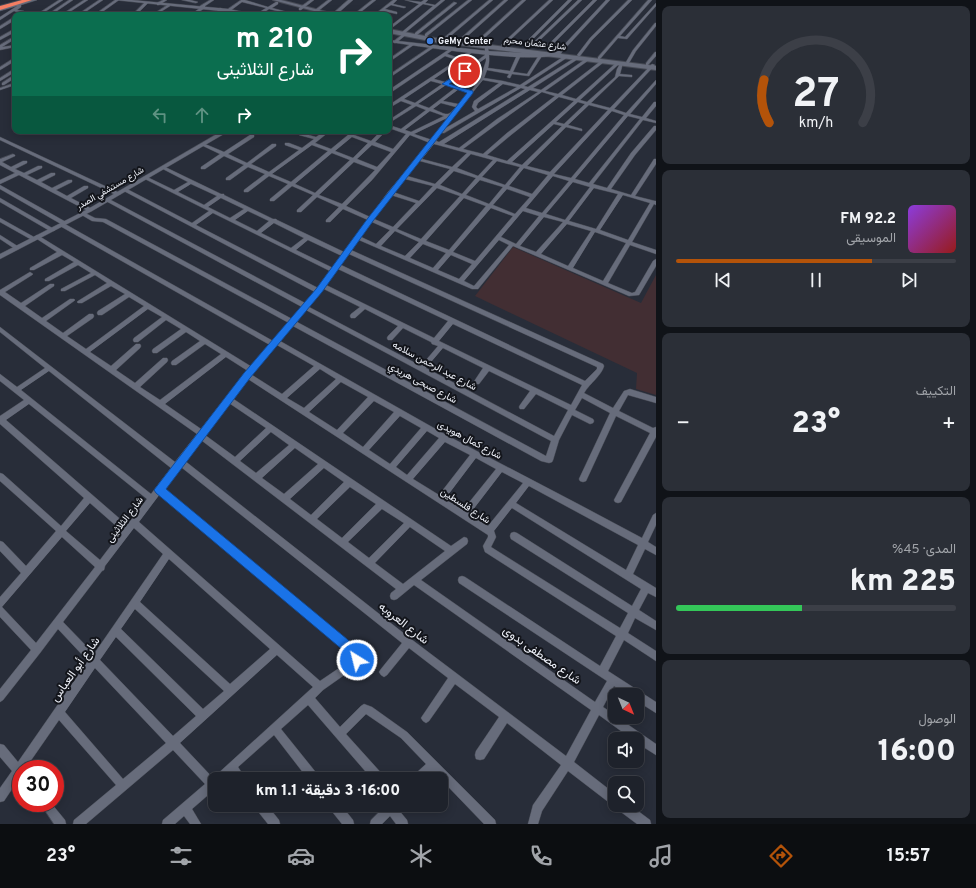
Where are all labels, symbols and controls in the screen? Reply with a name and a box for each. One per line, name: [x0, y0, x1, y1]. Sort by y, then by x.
text: 210 m: [236, 22, 314, 58]
icon: right: [328, 28, 380, 80]
street label: شارع عثمان محرم: [503, 34, 567, 53]
marker: GeMy Center: [425, 36, 435, 46]
place label: GeMy Center: [438, 36, 492, 47]
pin: [448, 54, 482, 88]
text: شارع الثلاثينى: [217, 59, 314, 82]
icon: arrive: [454, 60, 476, 82]
text: 27: [792, 69, 840, 122]
icon: left: [149, 104, 171, 126]
icon: ahead: [191, 104, 213, 126]
icon: right: [233, 104, 255, 126]
text: km/h: [799, 113, 833, 131]
street label: شارع مستشفي الصدر: [74, 165, 146, 214]
text: 92.2 FM: [840, 210, 896, 229]
text: الموسيقى: [846, 231, 896, 247]
icon: previous: [712, 269, 734, 291]
icon: pause: [805, 269, 827, 291]
icon: next: [898, 269, 920, 291]
street label: شارع عبد الرحمن سلامه: [390, 339, 479, 394]
street label: شارع صبحى هريدي: [385, 360, 459, 408]
text: التكييف: [916, 384, 956, 400]
text: 23°: [792, 406, 840, 443]
text: −: [676, 411, 690, 438]
text: +: [942, 411, 956, 438]
street label: شارع كمال هويدى: [435, 418, 504, 463]
street label: شارع فلسطين: [438, 485, 493, 527]
street label: شارع الثلاثينى: [104, 494, 147, 545]
text: المدى · 45%: [892, 542, 956, 558]
text: 225 km: [850, 564, 956, 601]
street label: شارع العروبه: [375, 599, 432, 648]
street label: شارع مصطفى بدوى: [499, 623, 584, 689]
street label: شارع أبو العباس: [47, 634, 104, 705]
position arrow: [336, 639, 378, 681]
north arrow: [608, 688, 644, 724]
map controls: [608, 688, 644, 812]
text: الوصول: [918, 712, 956, 728]
button: sound: [608, 732, 644, 768]
text: 16:00: [878, 734, 956, 771]
speed limit sign: 30: [12, 760, 64, 812]
button: search: [608, 776, 644, 812]
text: 16:00 · 3 دقيقة · 1.1 km: [256, 782, 400, 801]
icon: filters: [167, 842, 195, 870]
icon: car: [287, 842, 315, 870]
icon: climate: [407, 842, 435, 870]
icon: phone: [527, 842, 555, 870]
icon: music: [647, 842, 675, 870]
icon: directions: [767, 842, 795, 870]
text: 23°: [46, 845, 75, 868]
text: 15:57: [887, 845, 930, 868]

